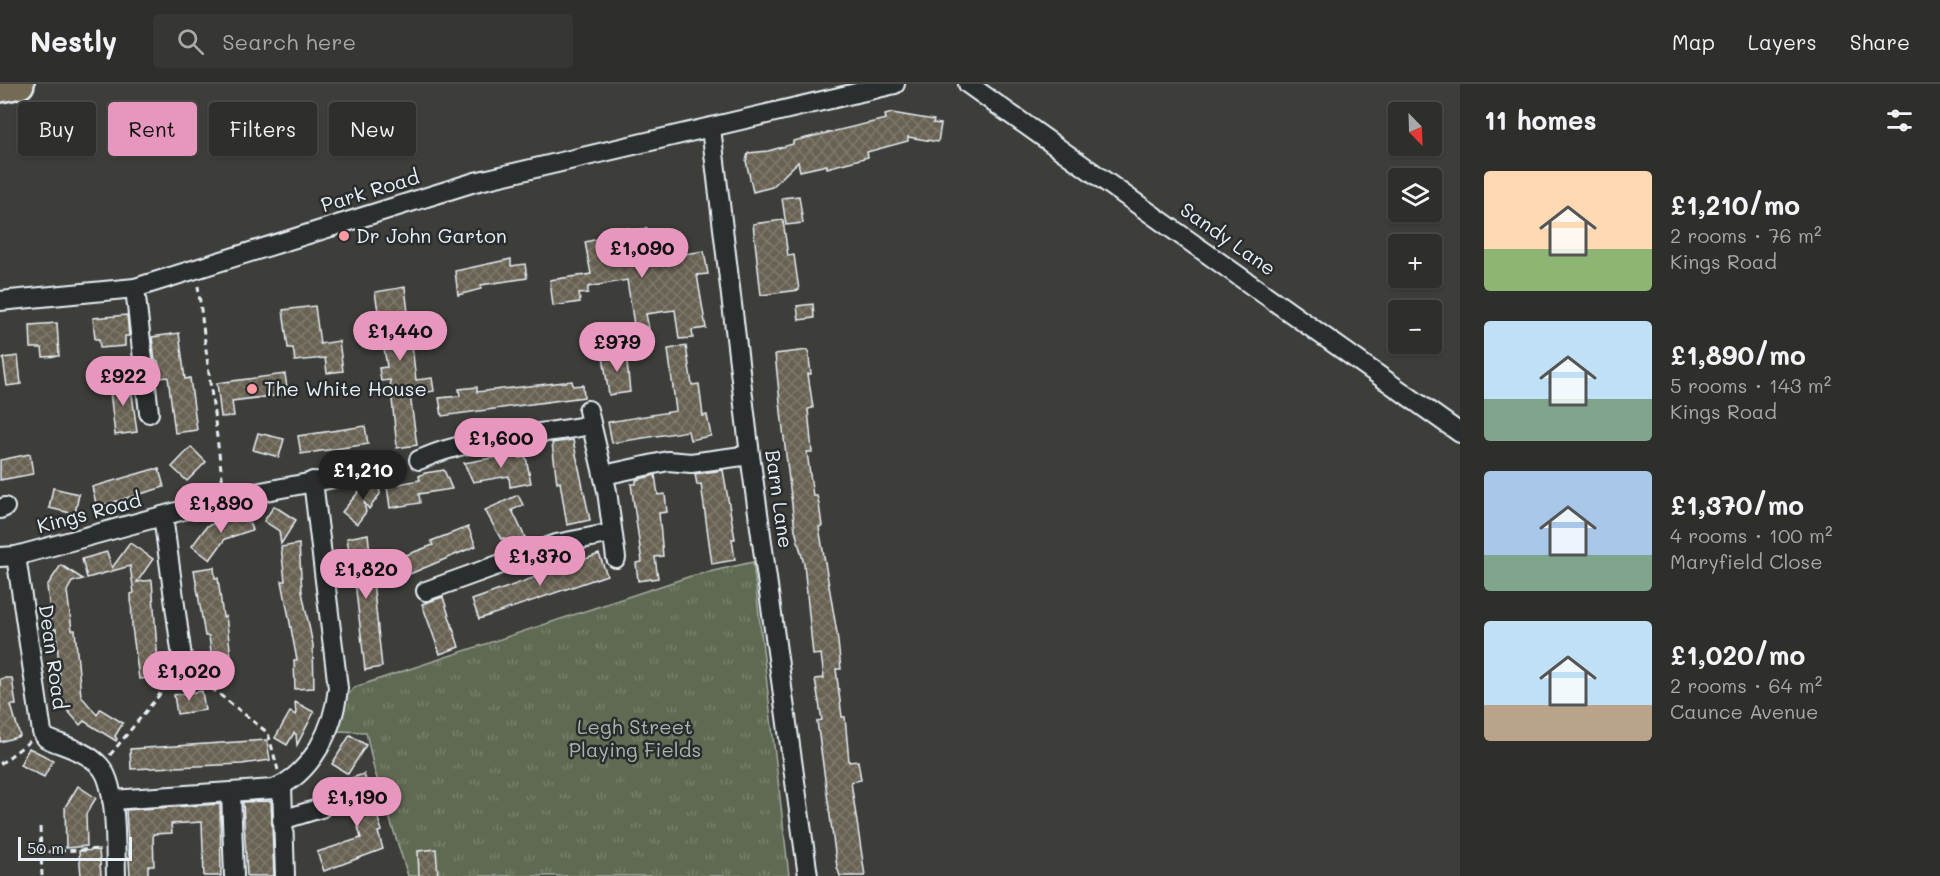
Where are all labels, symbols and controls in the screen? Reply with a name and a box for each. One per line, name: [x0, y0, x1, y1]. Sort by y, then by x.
search box: [153, 14, 573, 68]
text: Nestly: [30, 23, 117, 59]
icon: search: [174, 25, 207, 58]
text: Search here: [222, 27, 356, 56]
text: Map: [1672, 28, 1715, 55]
text: Layers: [1748, 28, 1817, 55]
text: Share: [1850, 28, 1910, 55]
chip: Buy: [18, 102, 96, 156]
chip: Rent: [108, 102, 197, 156]
chip: Filters: [209, 102, 317, 156]
chip: New: [329, 102, 416, 156]
north arrow: [1388, 102, 1442, 156]
map controls: [1388, 102, 1442, 354]
text: 11 homes: [1484, 103, 1597, 137]
icon: filters: [1883, 104, 1916, 137]
street label: Park Road: [317, 163, 422, 217]
button: layers: [1388, 168, 1442, 222]
text: £1,210/mo: [1670, 188, 1800, 222]
icon: home: [1532, 195, 1604, 267]
street label: Sandy Lane: [1176, 196, 1281, 281]
place label: Dr John Garton: [356, 222, 507, 248]
text: 2 rooms · 76 m²: [1670, 222, 1822, 248]
pin: £1,090: [593, 228, 691, 279]
marker: Dr John Garton: [337, 229, 351, 243]
text: £1,090: [609, 234, 675, 260]
button: +: [1388, 234, 1442, 288]
text: Kings Road: [1670, 248, 1777, 274]
button: −: [1388, 300, 1442, 354]
pin: £1,440: [351, 311, 449, 362]
text: £1,440: [367, 317, 433, 343]
pin: £979: [581, 322, 653, 373]
text: £979: [593, 328, 641, 354]
text: £1,890/mo: [1670, 338, 1806, 372]
icon: home: [1532, 345, 1604, 417]
pin: £922: [87, 356, 159, 407]
text: £922: [100, 362, 146, 388]
text: 5 rooms · 143 m²: [1670, 372, 1831, 398]
place label: The White House: [264, 375, 427, 401]
marker: The White House: [245, 382, 259, 396]
text: Kings Road: [1670, 398, 1777, 424]
pin: £1,600: [452, 418, 550, 469]
text: £1,600: [468, 424, 534, 450]
street label: Barn Lane: [760, 448, 800, 550]
pin: £1,210: [314, 450, 412, 501]
text: £1,210: [333, 456, 393, 482]
pin: £1,890: [172, 483, 270, 534]
street label: Kings Road: [34, 486, 144, 538]
text: £1,370/mo: [1670, 488, 1804, 522]
text: £1,890: [189, 489, 253, 515]
icon: home: [1532, 495, 1604, 567]
text: 4 rooms · 100 m²: [1670, 522, 1833, 548]
pin: £1,370: [491, 536, 589, 587]
text: £1,370: [508, 542, 572, 568]
text: Maryfield Close: [1670, 548, 1823, 574]
pin: £1,820: [317, 549, 415, 600]
text: £1,820: [334, 555, 398, 581]
street label: Dean Road: [34, 603, 74, 711]
text: £1,020/mo: [1670, 638, 1805, 672]
icon: home: [1532, 645, 1604, 717]
pin: £1,020: [140, 651, 238, 702]
text: £1,020: [157, 657, 221, 683]
text: 2 rooms · 64 m²: [1670, 672, 1822, 698]
text: Caunce Avenue: [1670, 698, 1819, 724]
park label: Legh Street Playing Fields: [569, 713, 701, 762]
pin: £1,190: [308, 777, 406, 828]
text: £1,190: [326, 783, 388, 809]
scale bar: [18, 834, 132, 862]
text: 50 m: [27, 837, 64, 858]

